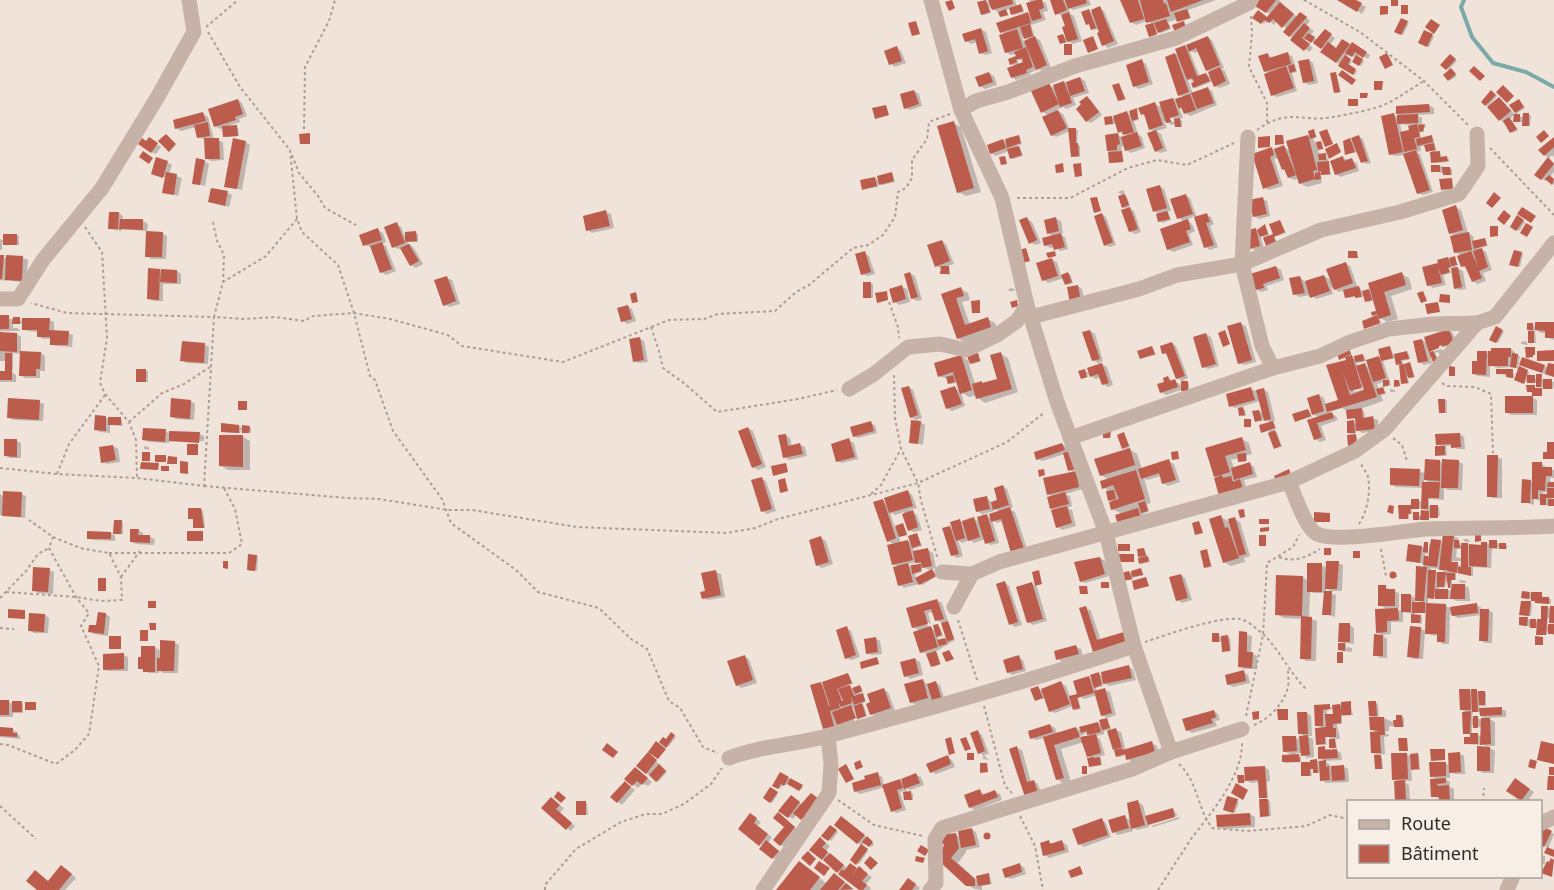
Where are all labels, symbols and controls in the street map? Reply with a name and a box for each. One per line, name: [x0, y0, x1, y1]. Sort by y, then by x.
legend: [1347, 800, 1542, 878]
text: Route: [1401, 811, 1451, 835]
text: Bâtiment: [1401, 841, 1479, 865]

